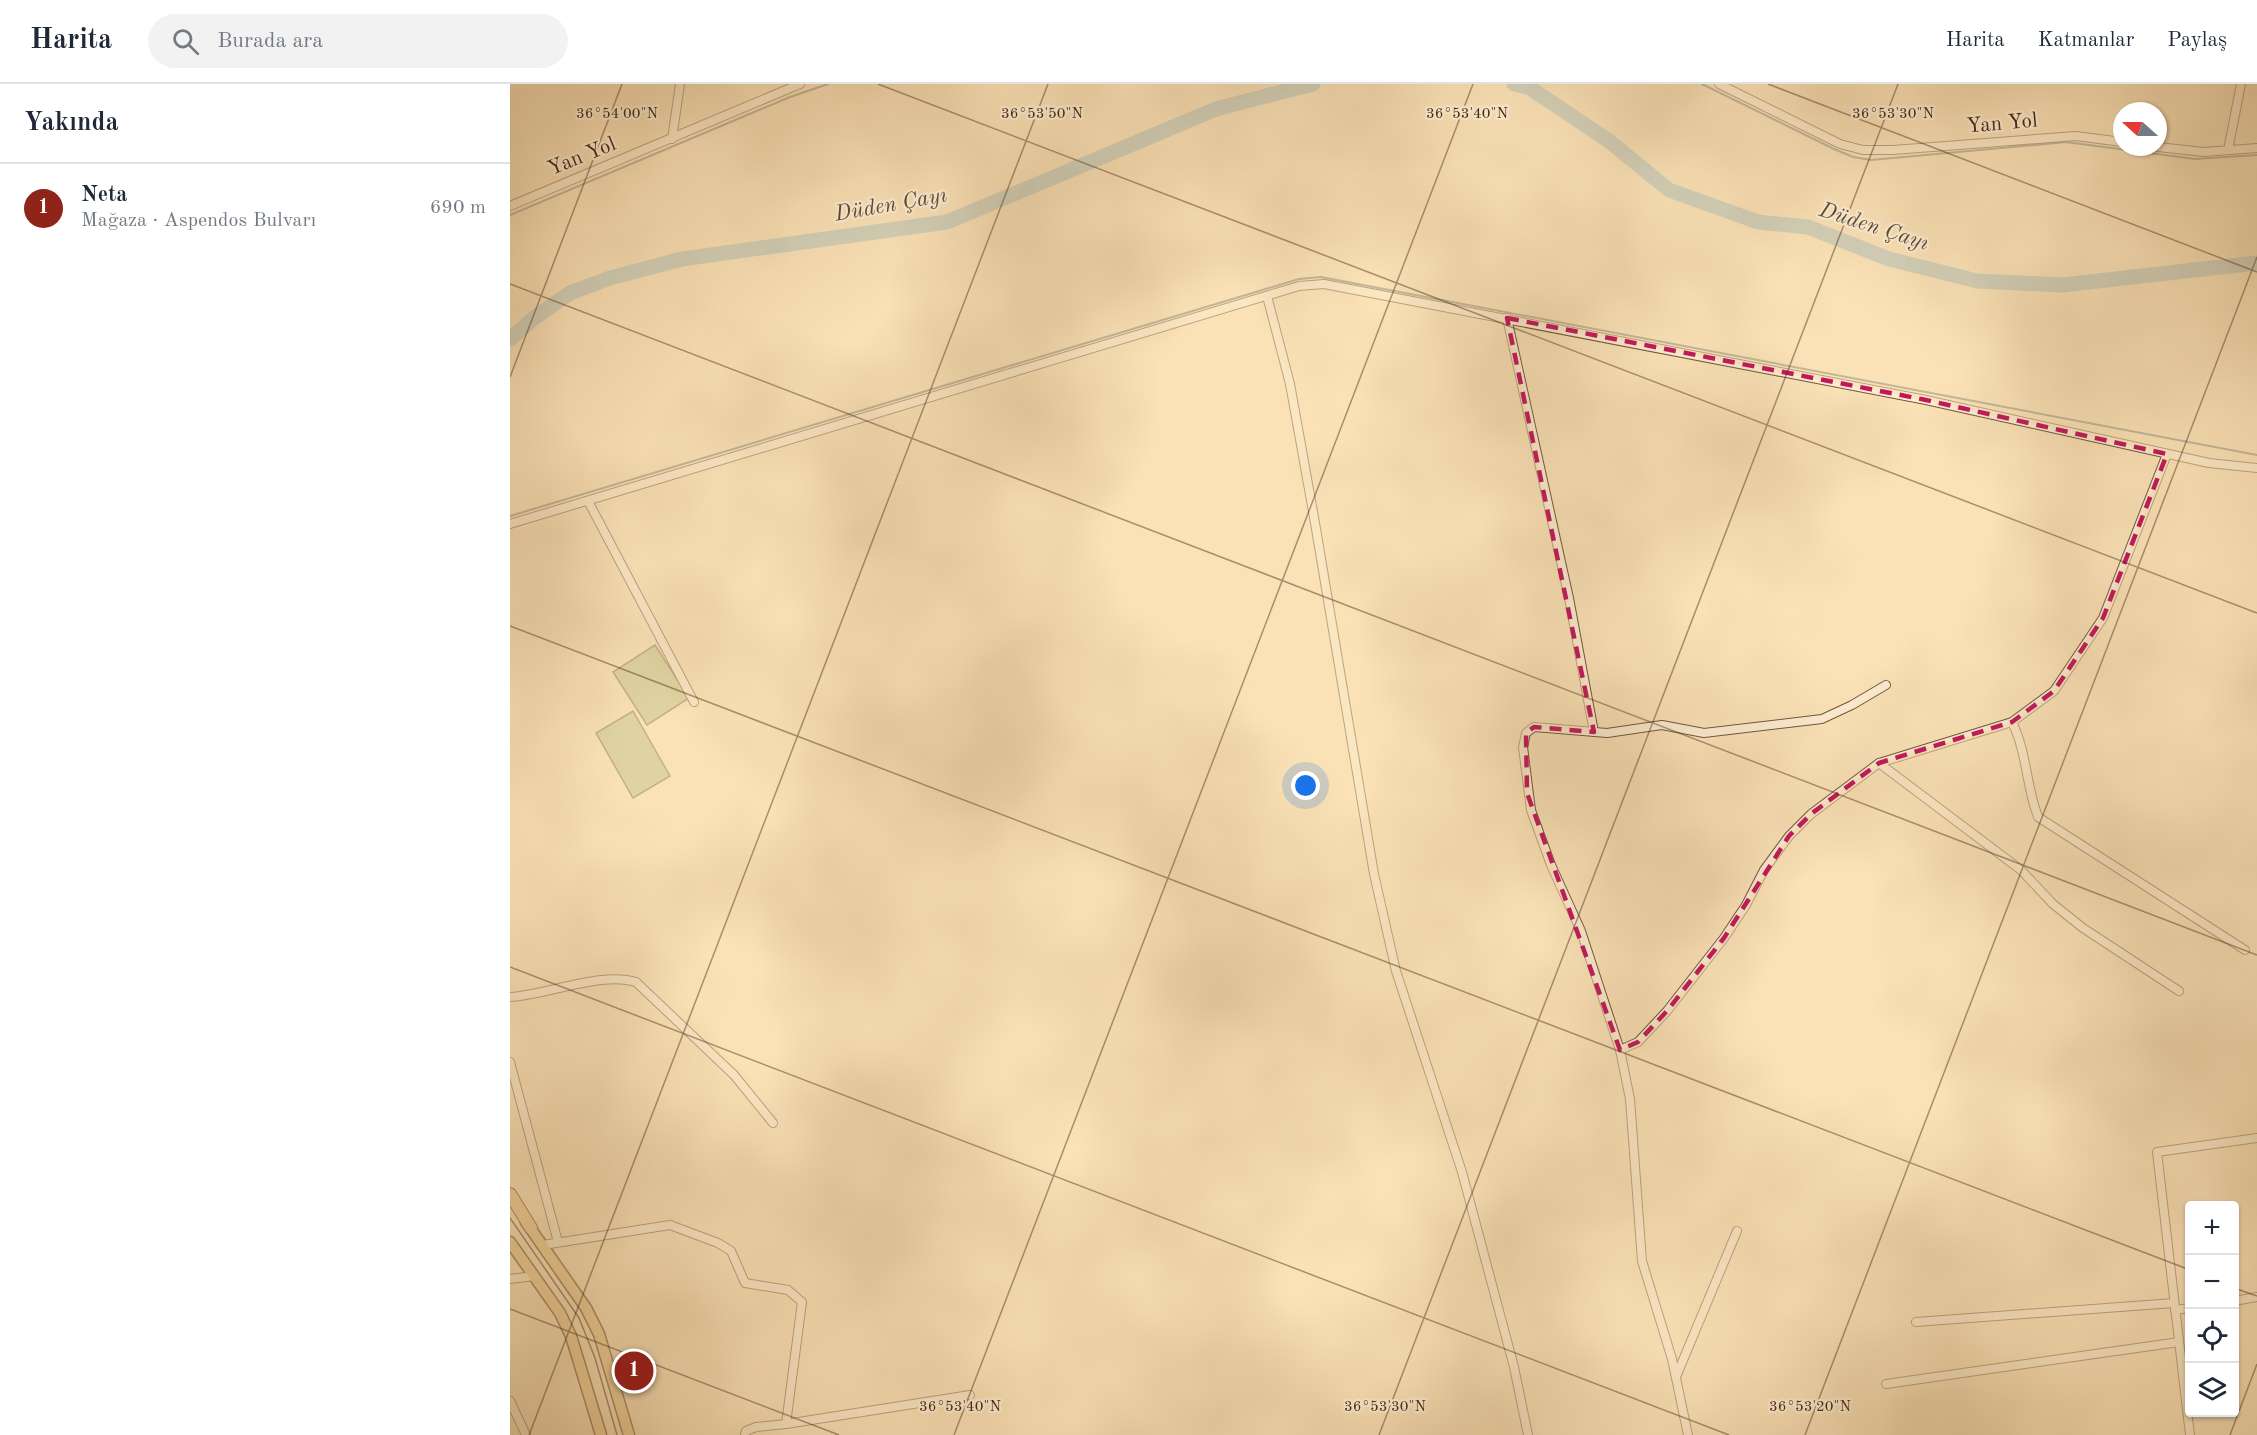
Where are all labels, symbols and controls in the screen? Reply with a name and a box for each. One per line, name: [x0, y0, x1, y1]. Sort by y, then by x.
search box: [148, 14, 568, 68]
icon: search: [169, 25, 202, 58]
text: Harita: [30, 27, 112, 55]
text: Burada ara: [217, 30, 323, 52]
text: Harita: [1946, 30, 2005, 51]
text: Katmanlar: [2038, 30, 2134, 51]
text: Paylaş: [2167, 30, 2227, 51]
north arrow: [2113, 102, 2167, 156]
text: 36°54'00"N: [576, 107, 658, 122]
text: 36°53'50"N: [1001, 107, 1083, 122]
text: 36°53'40"N: [1426, 107, 1508, 122]
text: 36°53'30"N: [1852, 107, 1934, 122]
text: Yakında: [24, 110, 119, 136]
street label: Yan Yol: [1966, 110, 2039, 138]
street label: Yan Yol: [545, 134, 619, 180]
text: Neta: [81, 184, 127, 206]
water label: Düden Çayı: [832, 184, 949, 226]
text: 1: [38, 198, 49, 218]
text: 690 m: [430, 198, 486, 218]
water label: Düden Çayı: [1816, 199, 1931, 255]
text: Mağaza · Aspendos Bulvarı: [81, 211, 316, 231]
your location: [1291, 771, 1320, 800]
map controls: [2185, 1201, 2239, 1417]
button: +: [2185, 1201, 2239, 1255]
button: −: [2185, 1255, 2239, 1309]
button: locate: [2185, 1309, 2239, 1363]
pin: 1: [614, 1348, 654, 1394]
button: layers: [2185, 1363, 2239, 1417]
text: 36°53'40"N: [919, 1400, 1001, 1415]
text: 36°53'30"N: [1344, 1400, 1426, 1415]
text: 36°53'20"N: [1769, 1400, 1851, 1415]

